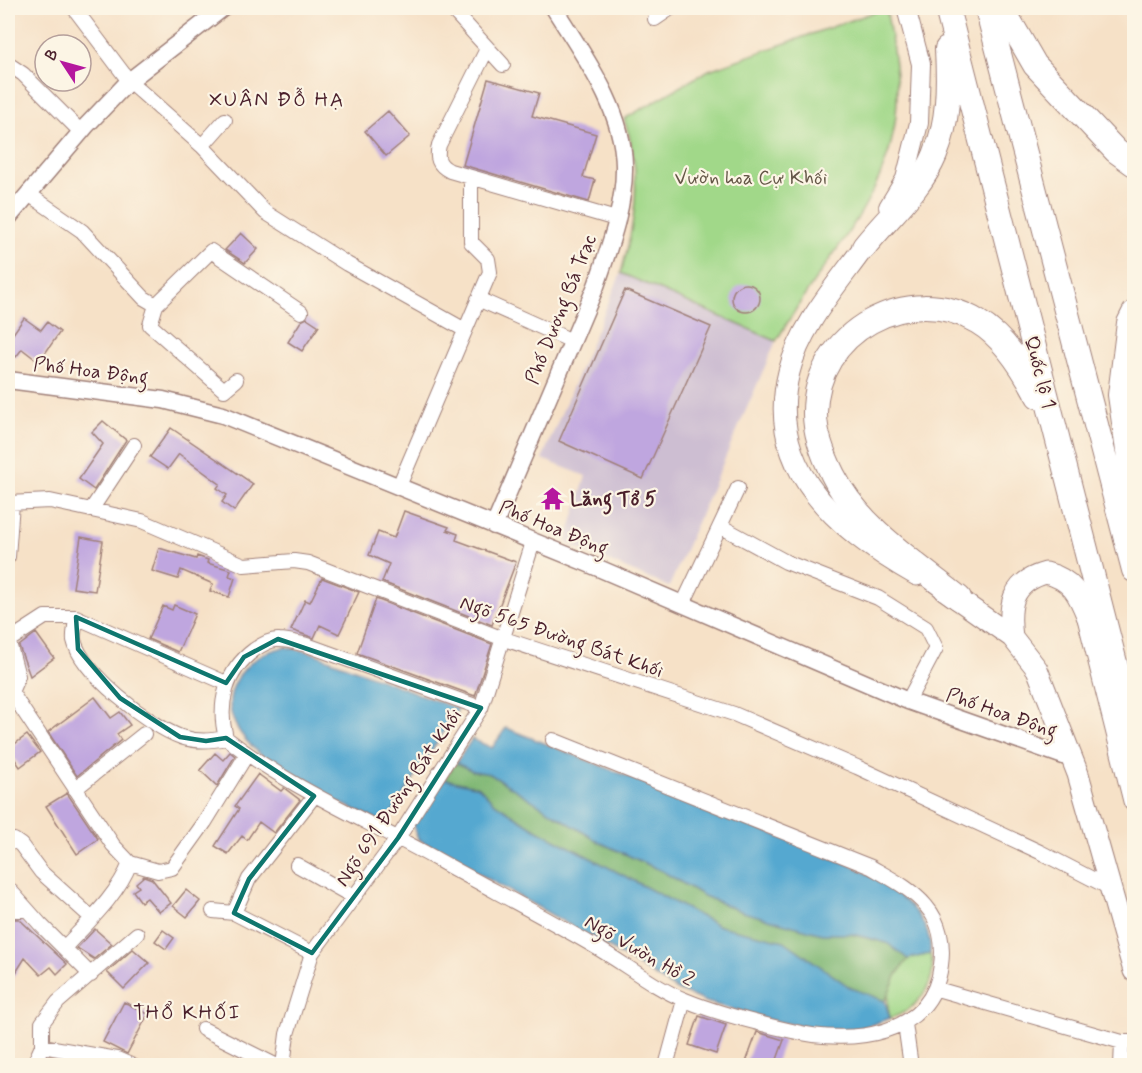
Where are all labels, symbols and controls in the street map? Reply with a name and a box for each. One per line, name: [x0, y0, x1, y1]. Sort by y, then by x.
north arrow: [33, 33, 93, 93]
text: B: [41, 45, 64, 65]
district label: XUÂN ĐỖ HẠ: [209, 86, 345, 114]
park label: Vườn hoa Cự Khối: [675, 165, 827, 192]
street label: Phố Dương Bá Trạc: [519, 231, 606, 389]
street label: Quốc lộ 1: [1017, 333, 1062, 412]
street label: Phố Hoa Động: [31, 351, 150, 394]
temple icon: Lăng Tổ 5: [539, 485, 565, 511]
place label: Lăng Tổ 5: [570, 486, 657, 515]
street label: Phố Hoa Động: [494, 494, 612, 564]
street label: Ngõ 565 Đường Bát Khối: [456, 590, 667, 687]
street label: Phố Hoa Động: [942, 682, 1061, 747]
street label: Ngõ 691 Đường Bát Khối: [330, 704, 471, 893]
street label: Ngõ Vườn Hồ 2: [578, 909, 699, 996]
district label: THỔ KHỐI: [133, 999, 241, 1027]

